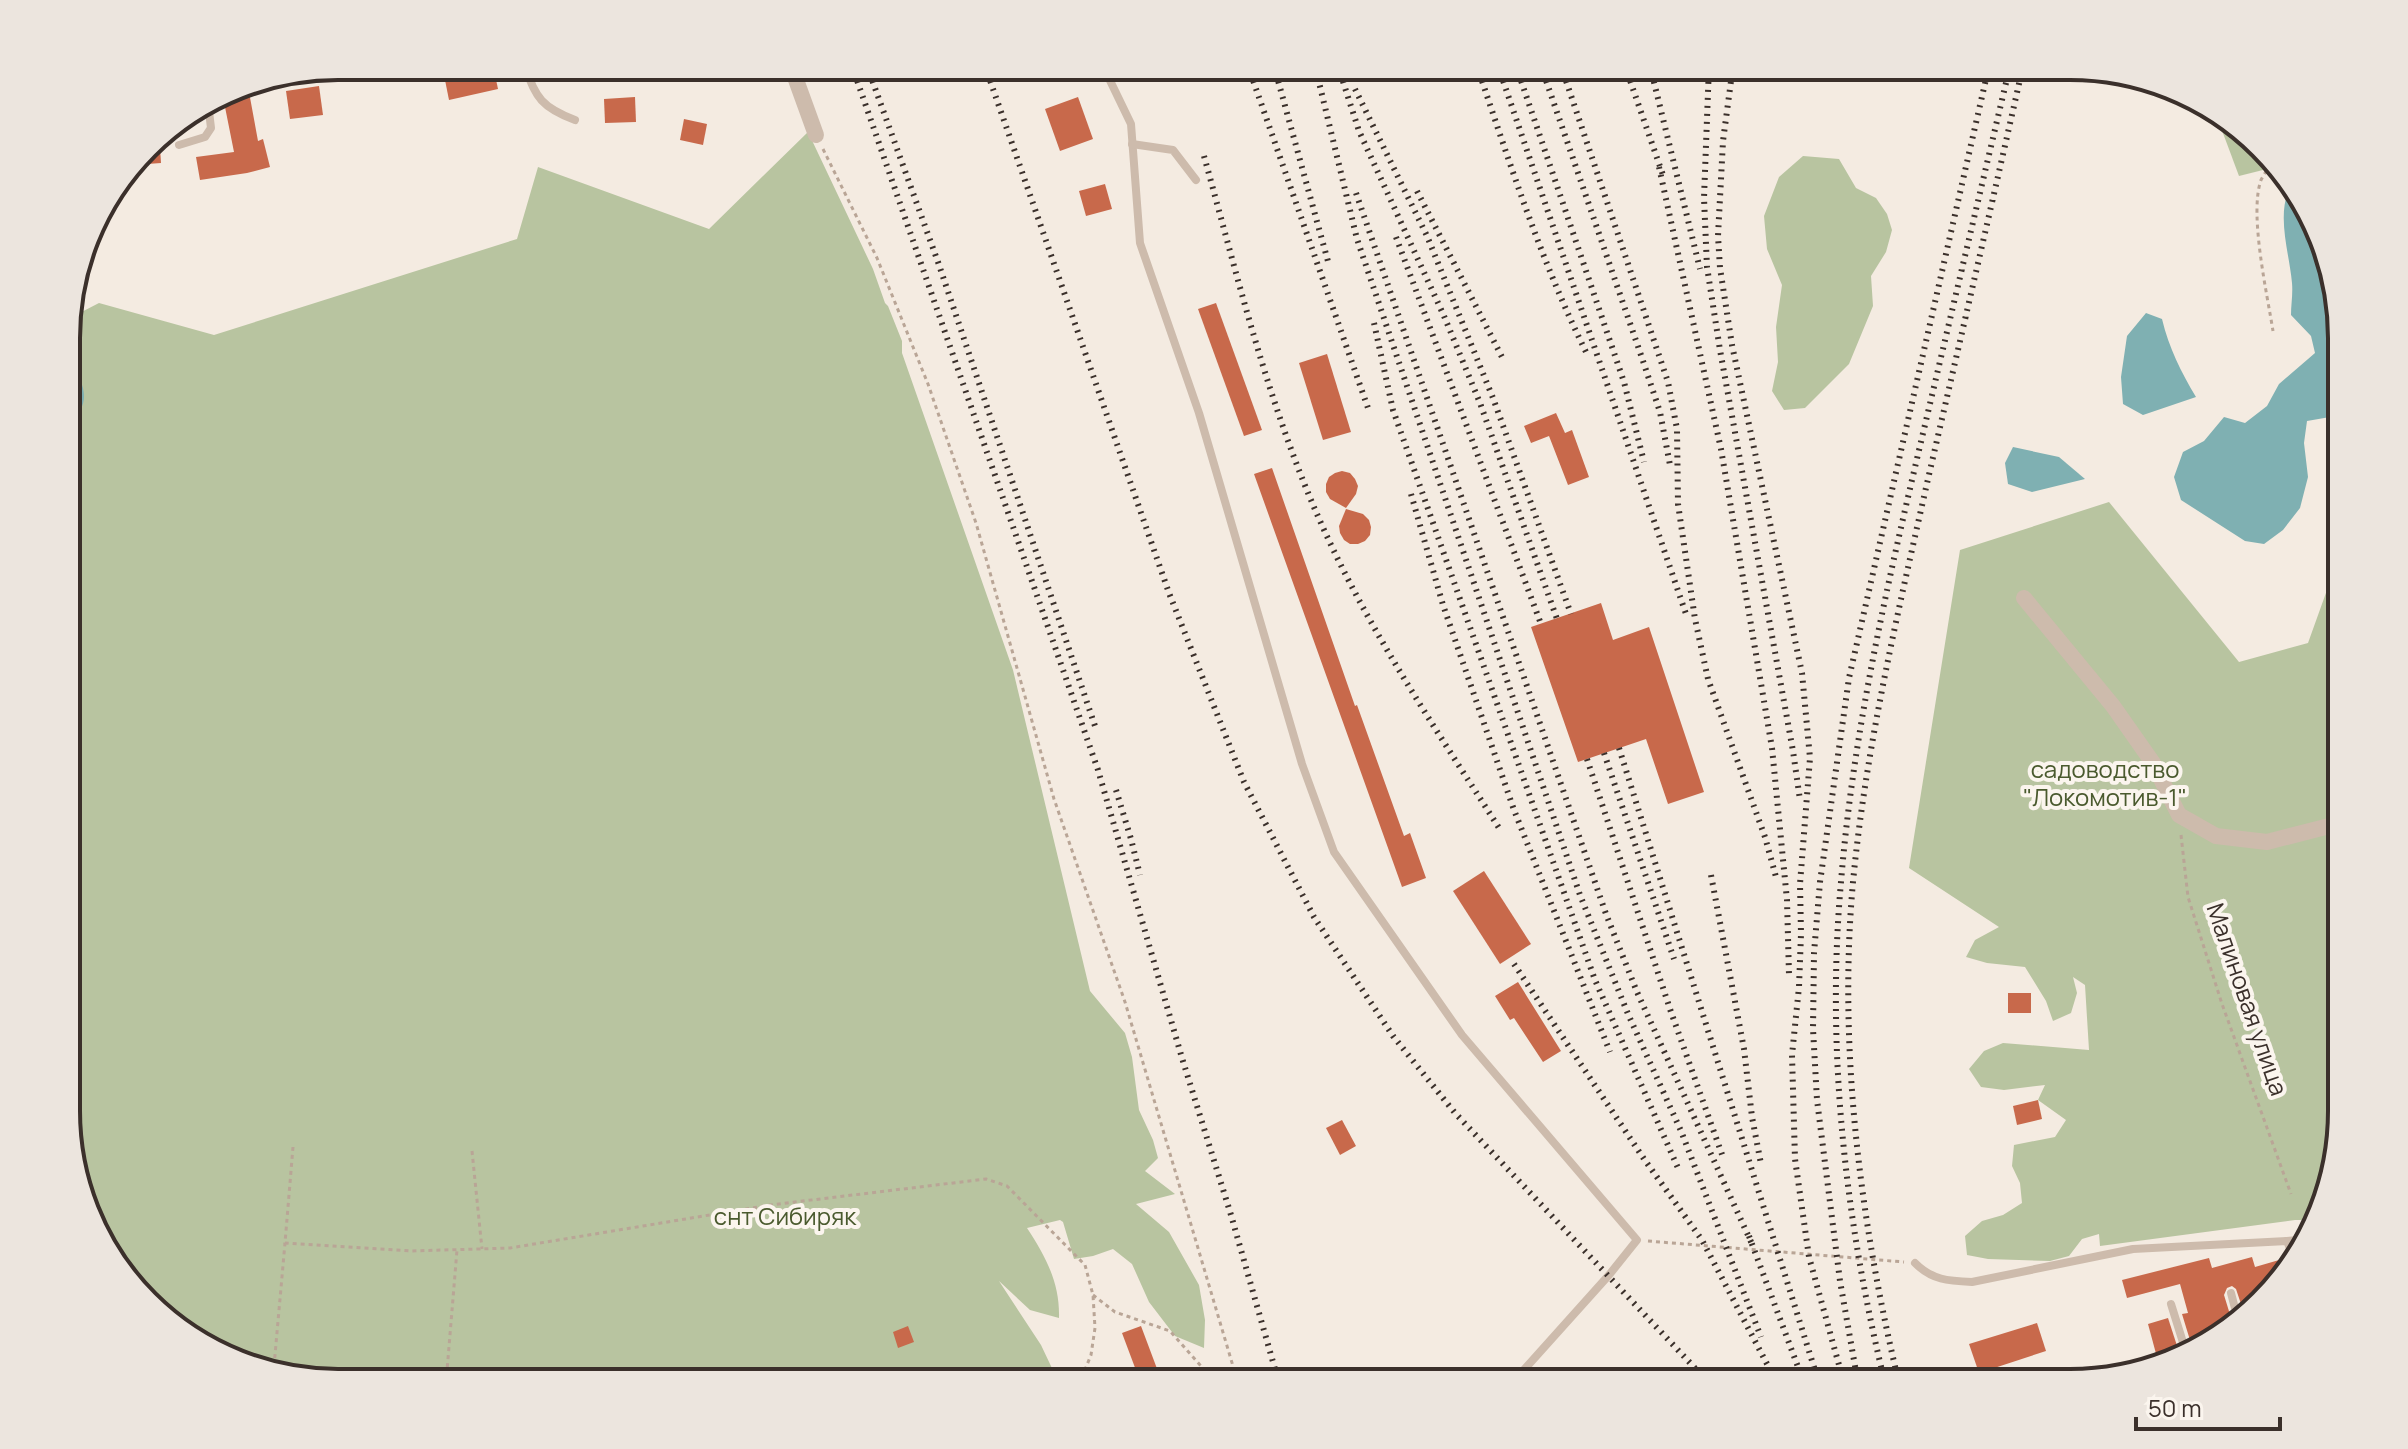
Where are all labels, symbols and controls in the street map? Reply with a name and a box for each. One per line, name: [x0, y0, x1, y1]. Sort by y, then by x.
park label: садоводство "Локомотив-1": [2023, 752, 2187, 813]
street label: Малиновая улица: [2200, 898, 2296, 1100]
park label: снт Сибиряк: [714, 1199, 857, 1232]
scale bar: [2136, 1381, 2280, 1431]
text: 50 m: [2148, 1391, 2202, 1424]

